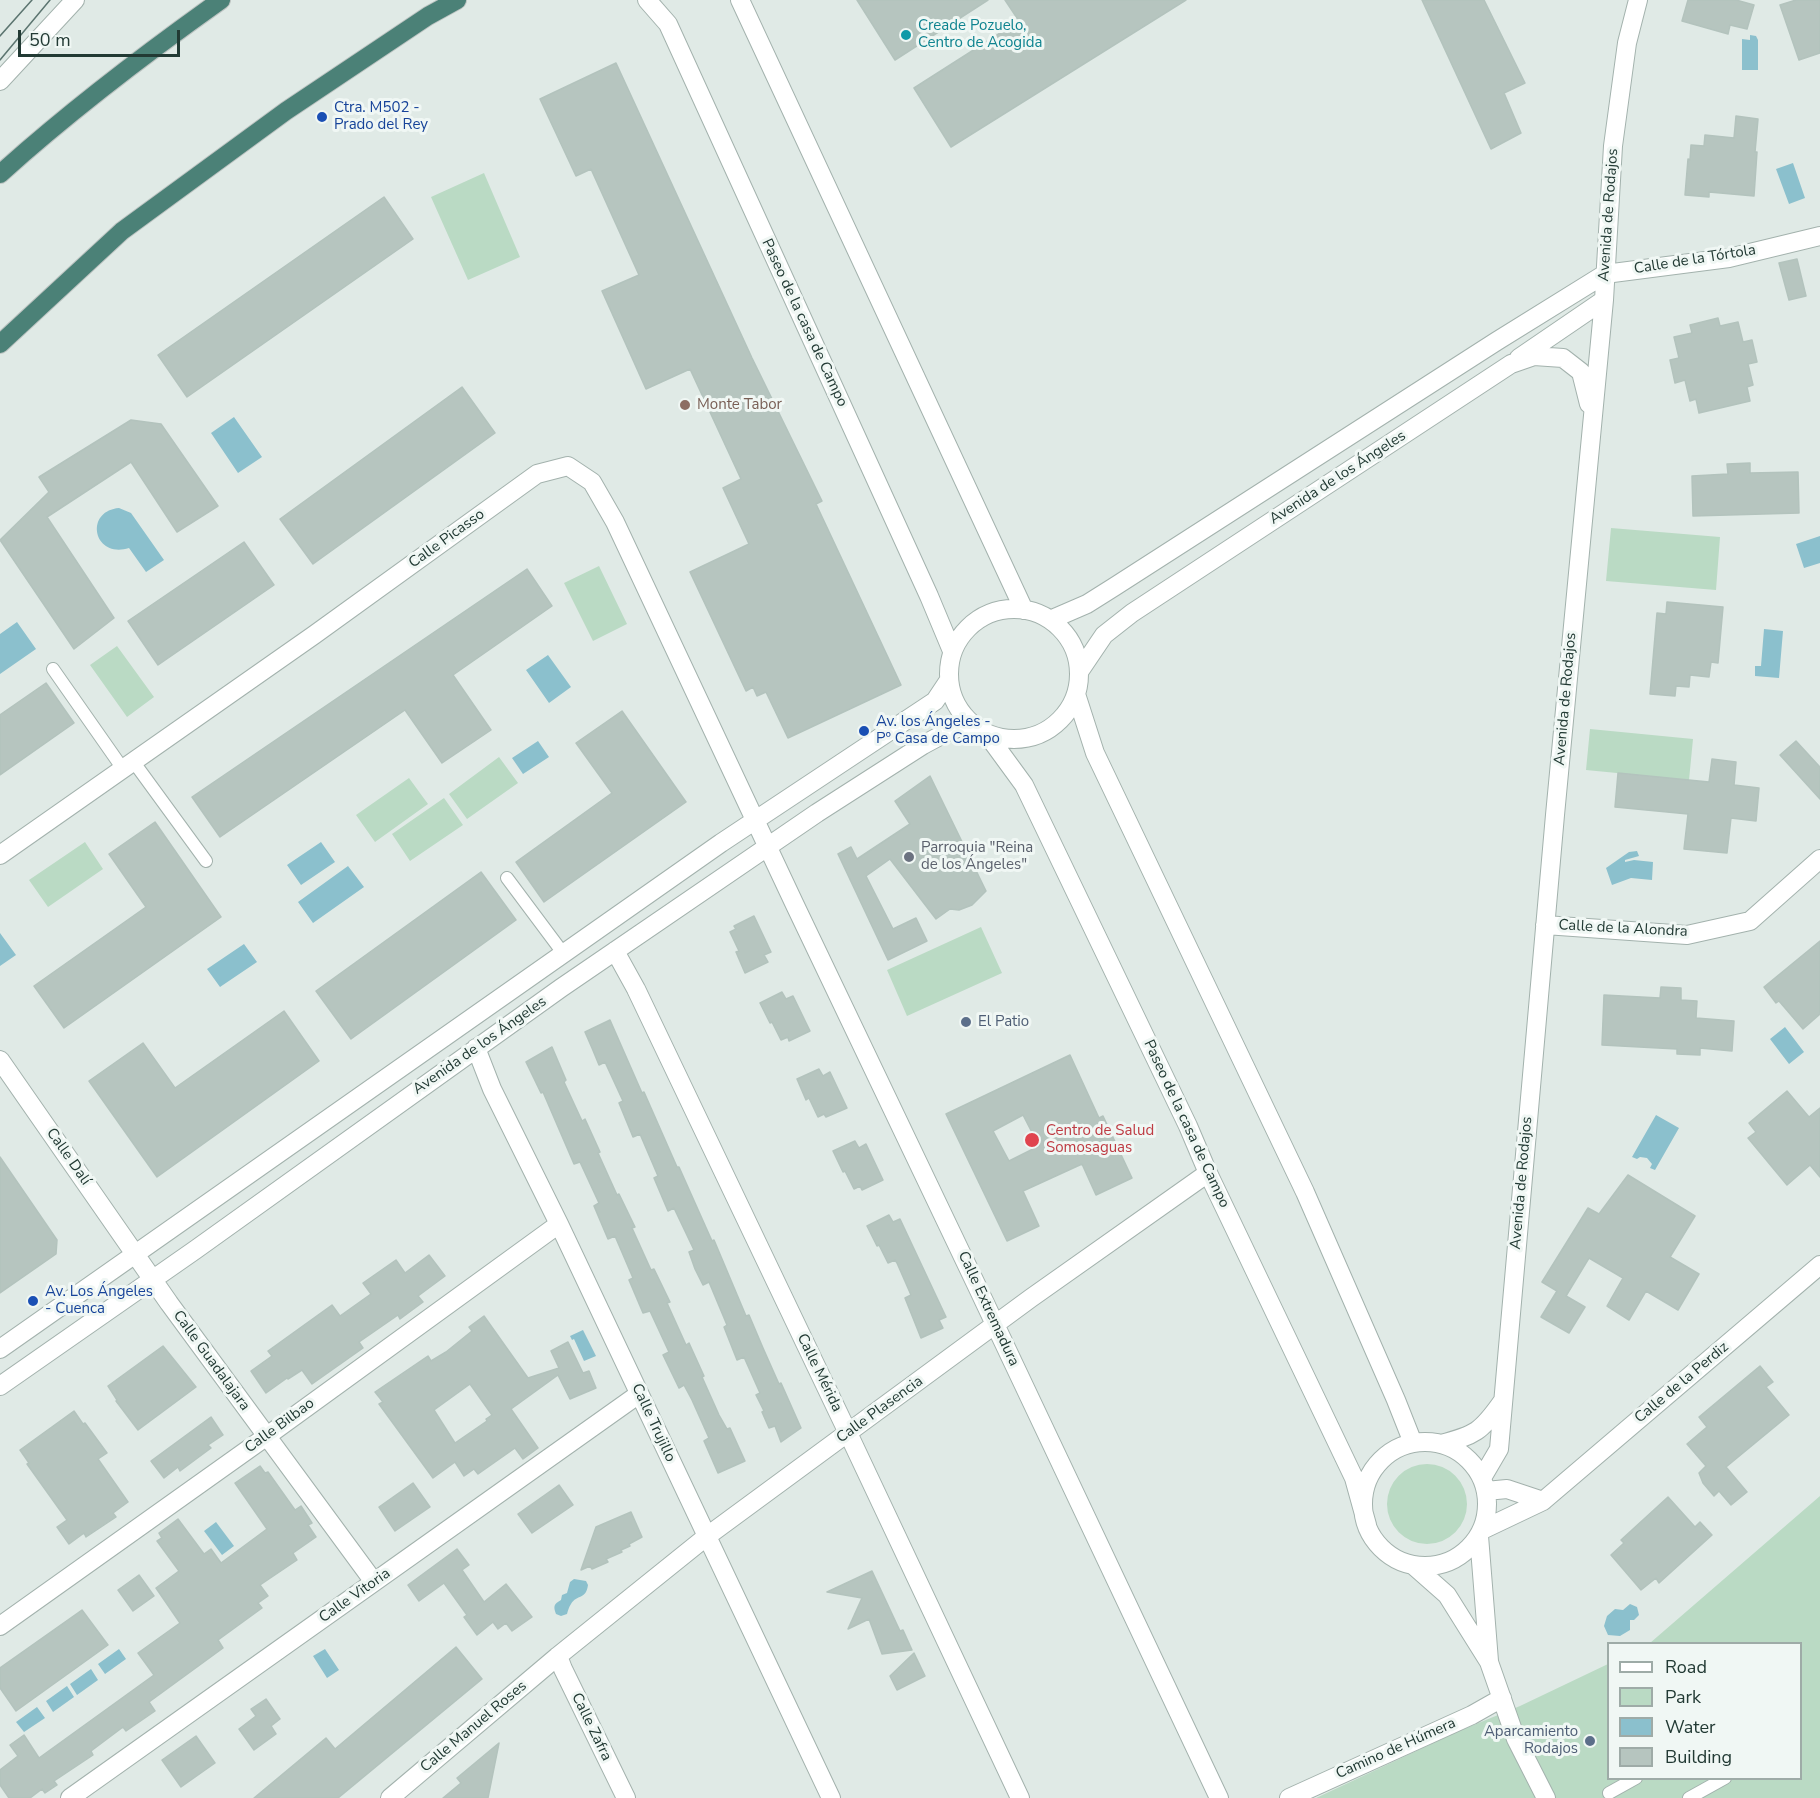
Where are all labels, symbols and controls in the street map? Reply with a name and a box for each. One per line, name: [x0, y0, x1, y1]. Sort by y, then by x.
place label: Creade Pozuelo, Centro de Acogida: [918, 17, 1042, 52]
scale bar: [21, 18, 183, 56]
text: 50 m: [29, 28, 71, 52]
marker: Creade Pozuelo, Centro de Acogida: [899, 28, 913, 42]
place label: Ctra. M502 - Prado del Rey: [334, 99, 428, 134]
marker: Ctra. M502 - Prado del Rey: [315, 110, 329, 124]
street label: Avenida de Rodajos: [1595, 148, 1623, 282]
street label: Paseo de la casa de Campo: [757, 236, 851, 410]
street label: Calle de la Tórtola: [1633, 241, 1757, 279]
place label: Monte Tabor: [697, 396, 782, 414]
marker: Monte Tabor: [678, 398, 692, 412]
street label: Avenida de los Ángeles: [1266, 427, 1410, 529]
street label: Calle Picasso: [406, 506, 488, 572]
street label: Avenida de Rodajos: [1551, 632, 1581, 766]
place label: Av. los Ángeles - Pº Casa de Campo: [876, 713, 1000, 748]
marker: Av. los Ángeles - Pº Casa de Campo: [857, 724, 871, 738]
place label: Parroquia "Reina de los Ángeles": [921, 839, 1033, 874]
marker: Parroquia "Reina de los Ángeles": [902, 850, 916, 864]
street label: Calle de la Alondra: [1558, 917, 1688, 941]
street label: Avenida de los Ángeles: [410, 993, 550, 1099]
place label: El Patio: [978, 1013, 1029, 1031]
marker: El Patio: [959, 1015, 973, 1029]
street label: Paseo de la casa de Campo: [1139, 1037, 1233, 1211]
street label: Avenida de Rodajos: [1507, 1116, 1537, 1250]
place label: Centro de Salud Somosaguas: [1046, 1122, 1154, 1157]
street label: Calle Dalí: [42, 1125, 94, 1189]
marker: Centro de Salud Somosaguas: [1023, 1131, 1041, 1149]
street label: Calle Extremadura: [953, 1249, 1023, 1369]
place label: Av. Los Ángeles - Cuenca: [45, 1283, 153, 1318]
marker: Av. Los Ángeles - Cuenca: [26, 1294, 40, 1308]
street label: Calle Guadalajara: [169, 1307, 253, 1415]
street label: Calle Mérida: [792, 1331, 846, 1415]
street label: Calle de la Perdiz: [1631, 1339, 1733, 1427]
street label: Calle Plasencia: [833, 1373, 927, 1447]
street label: Calle Trujillo: [627, 1381, 679, 1465]
street label: Calle Bilbao: [242, 1395, 318, 1457]
street label: Calle Vitoria: [316, 1565, 394, 1627]
legend: [1607, 1642, 1802, 1780]
text: Road: [1665, 1655, 1707, 1679]
street label: Calle Manuel Roses: [417, 1677, 531, 1777]
text: Park: [1665, 1685, 1701, 1709]
street label: Calle Zafra: [567, 1690, 615, 1764]
street label: Camino de Húmera: [1333, 1714, 1459, 1784]
text: Water: [1665, 1715, 1716, 1739]
place label: Aparcamiento Rodajos: [1484, 1723, 1578, 1758]
marker: Aparcamiento Rodajos: [1583, 1734, 1597, 1748]
text: Building: [1665, 1745, 1732, 1769]

